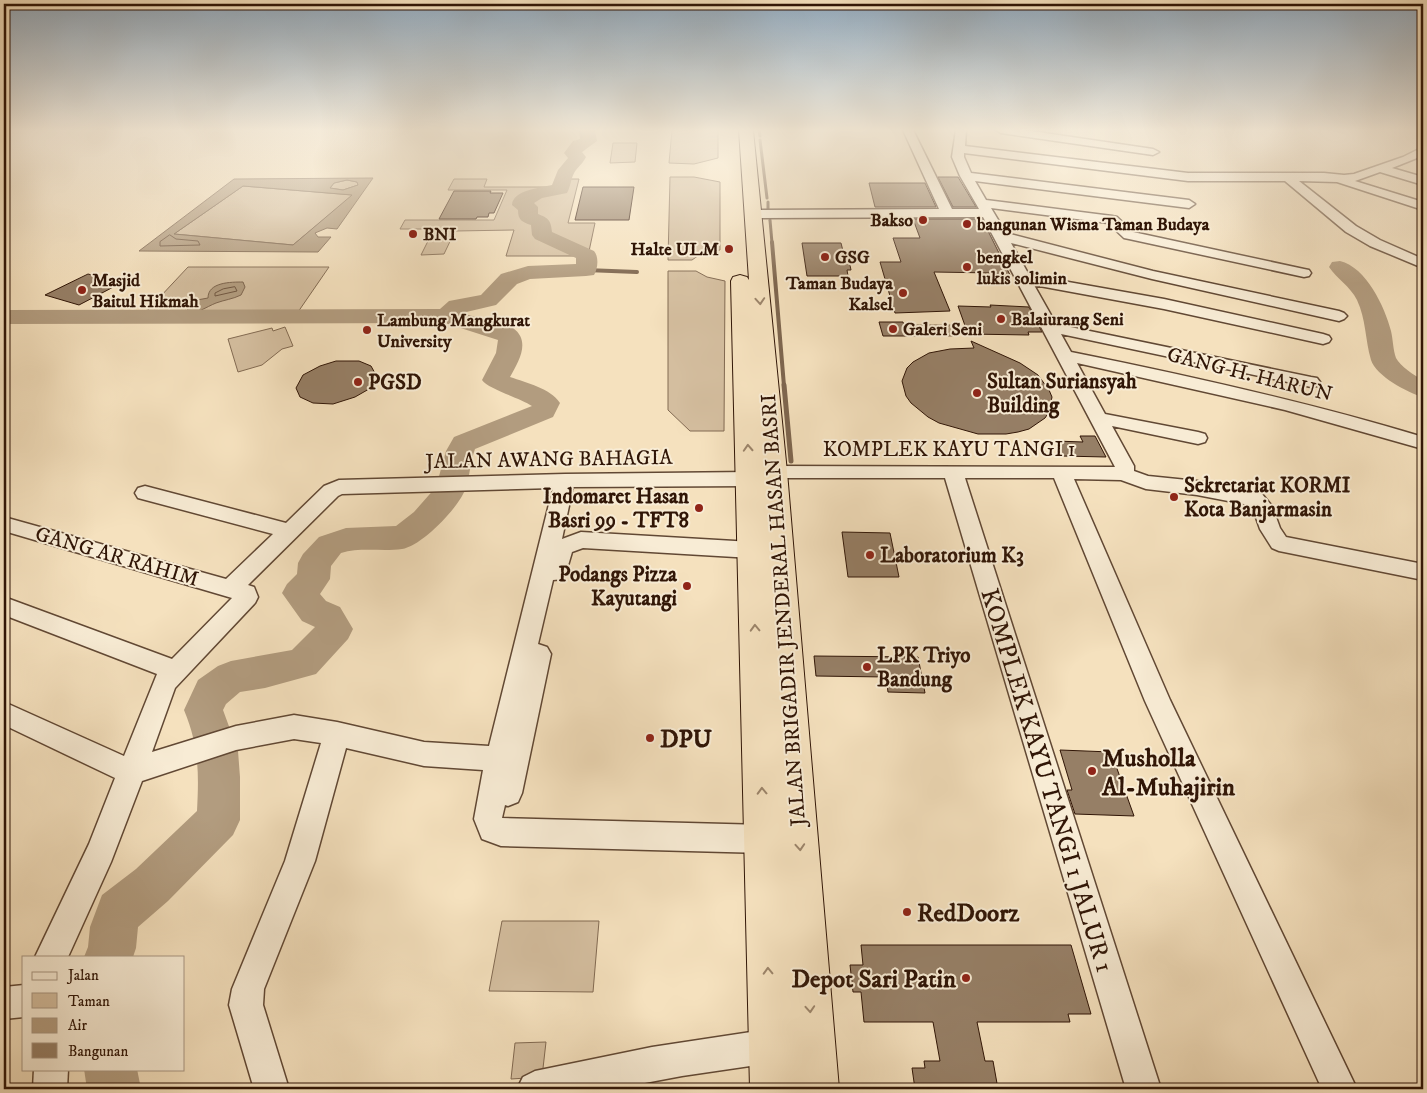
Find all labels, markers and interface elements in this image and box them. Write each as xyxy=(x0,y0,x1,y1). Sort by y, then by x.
place label: Bakso xyxy=(870,210,913,232)
marker: Bakso xyxy=(917,214,929,226)
place label: bangunan Wisma Taman Budaya xyxy=(976,214,1210,236)
marker: bangunan Wisma Taman Budaya xyxy=(961,218,973,230)
place label: BNI xyxy=(423,224,457,246)
marker: BNI xyxy=(407,228,419,240)
place label: Halte ULM xyxy=(630,239,720,261)
marker: Halte ULM xyxy=(723,243,735,255)
place label: GSG xyxy=(835,247,870,269)
place label: bengkel lukis solimin xyxy=(976,247,1067,290)
marker: GSG xyxy=(819,251,831,263)
marker: bengkel lukis solimin xyxy=(961,261,973,273)
place label: Masjid Baitul Hikmah xyxy=(92,270,199,313)
place label: Taman Budaya Kalsel xyxy=(785,273,894,316)
marker: Masjid Baitul Hikmah xyxy=(76,284,88,296)
marker: Taman Budaya Kalsel xyxy=(897,287,909,299)
one-way arrow xyxy=(755,297,766,305)
place label: Balaiurang Seni xyxy=(1011,309,1124,331)
place label: Lambung Mangkurat University xyxy=(377,310,530,353)
marker: Balaiurang Seni xyxy=(995,313,1007,325)
place label: Galeri Seni xyxy=(903,319,983,341)
marker: Galeri Seni xyxy=(887,323,899,335)
marker: Lambung Mangkurat University xyxy=(361,324,373,336)
street label: GANG H. HARUN xyxy=(1164,342,1335,408)
place label: Sultan Suriansyah Building xyxy=(987,369,1138,419)
place label: PGSD xyxy=(368,370,422,396)
marker: PGSD xyxy=(352,376,364,388)
marker: Sultan Suriansyah Building xyxy=(971,387,983,399)
street label: JALAN BRIGADIR JENDERAL HASAN BASRI xyxy=(756,393,812,829)
street label: KOMPLEK KAYU TANGI 1 xyxy=(823,437,1075,463)
one-way arrow xyxy=(743,444,754,452)
street label: JALAN AWANG BAHAGIA xyxy=(423,445,673,475)
place label: Sekretariat KORMI Kota Banjarmasin xyxy=(1184,473,1351,524)
place label: Indomaret Hasan Basri 99 - TFT8 xyxy=(543,484,690,534)
marker: Sekretariat KORMI Kota Banjarmasin xyxy=(1168,491,1180,503)
marker: Indomaret Hasan Basri 99 - TFT8 xyxy=(693,502,705,514)
street label: GANG AR RAHIM xyxy=(32,521,201,593)
place label: Laboratorium K3 xyxy=(880,543,1024,569)
marker: Laboratorium K3 xyxy=(864,549,876,561)
place label: Podangs Pizza Kayutangi xyxy=(558,562,678,612)
marker: Podangs Pizza Kayutangi xyxy=(681,580,693,592)
street label: KOMPLEK KAYU TANGI 1 JALUR 1 xyxy=(973,585,1120,976)
one-way arrow xyxy=(750,624,760,632)
place label: LPK Triyo Bandung xyxy=(877,643,971,693)
marker: LPK Triyo Bandung xyxy=(861,661,873,673)
place label: DPU xyxy=(660,724,713,755)
marker: DPU xyxy=(644,732,656,744)
place label: Musholla Al-Muhajirin xyxy=(1101,743,1236,803)
marker: Musholla Al-Muhajirin xyxy=(1086,765,1098,777)
one-way arrow xyxy=(756,786,767,794)
one-way arrow xyxy=(794,843,805,851)
place label: RedDoorz xyxy=(917,898,1019,929)
marker: RedDoorz xyxy=(901,906,913,918)
legend xyxy=(22,956,185,1070)
place label: Depot Sari Patin xyxy=(791,964,957,995)
text: Jalan xyxy=(66,966,99,985)
one-way arrow xyxy=(763,966,774,974)
marker: Depot Sari Patin xyxy=(960,972,972,984)
text: Taman xyxy=(68,992,110,1011)
one-way arrow xyxy=(805,1005,816,1013)
text: Air xyxy=(68,1016,87,1035)
text: Bangunan xyxy=(68,1042,128,1061)

